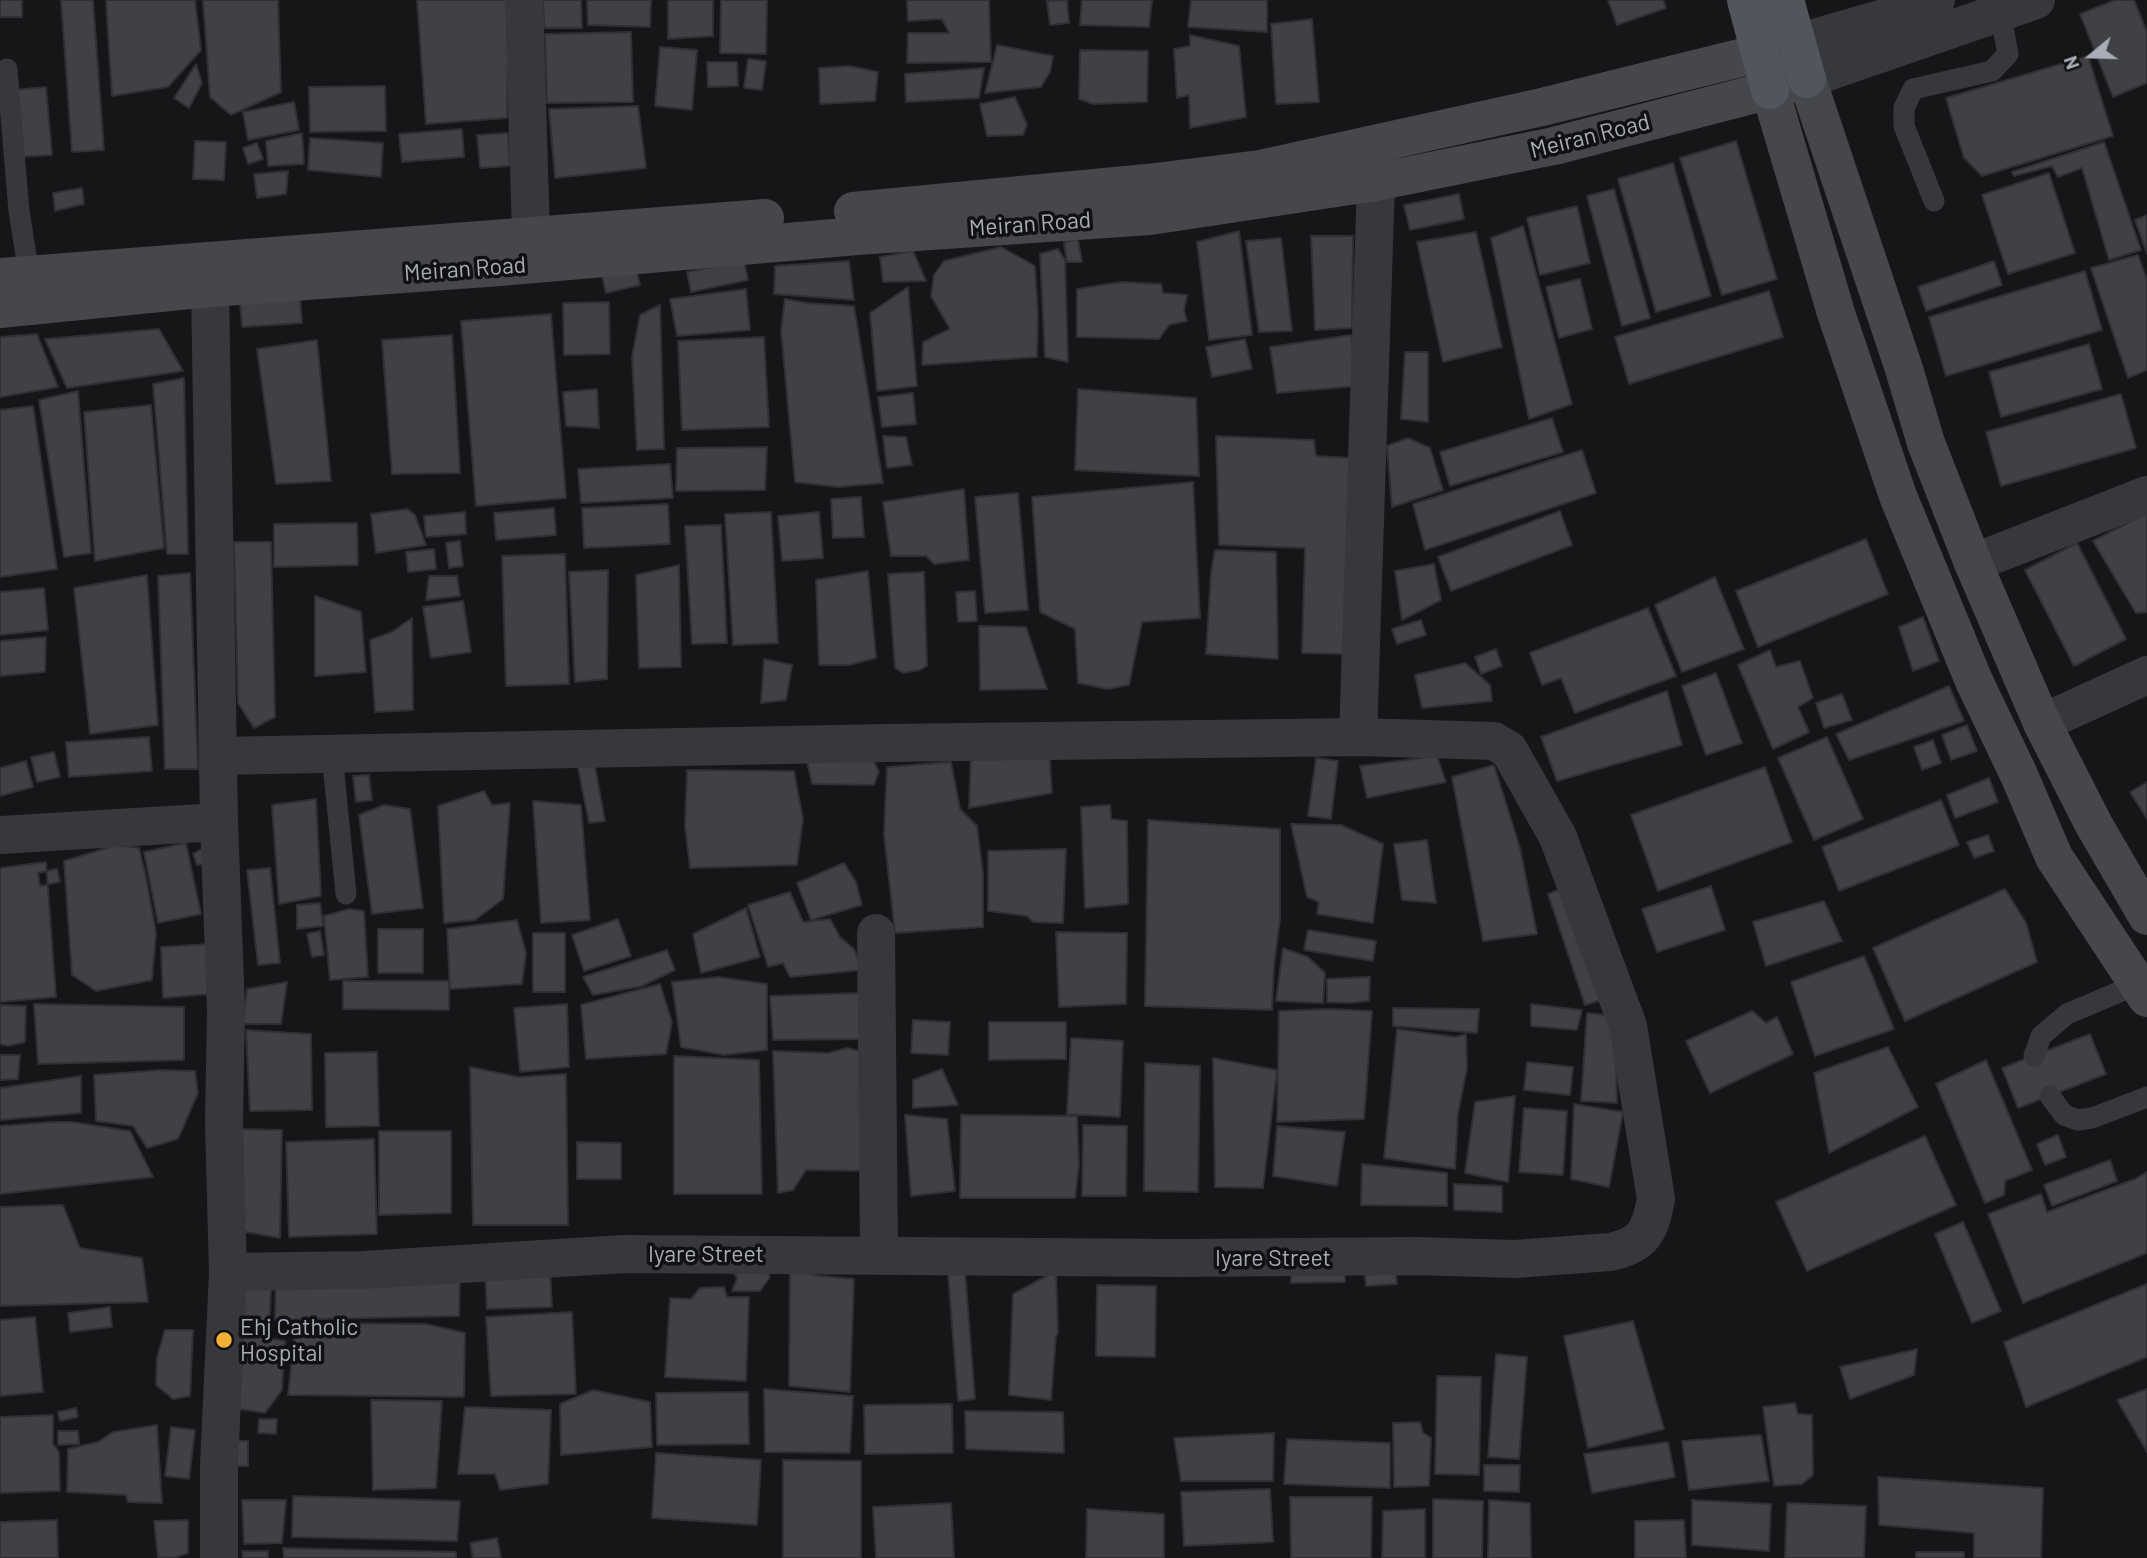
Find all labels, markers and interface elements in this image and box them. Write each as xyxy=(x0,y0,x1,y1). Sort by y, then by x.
north arrow xyxy=(2056,21,2126,91)
text: N xyxy=(2058,53,2084,73)
street label: Meiran Road xyxy=(1527,108,1653,164)
street label: Meiran Road xyxy=(968,206,1092,242)
street label: Meiran Road xyxy=(403,251,527,287)
street label: Iyare Street xyxy=(648,1240,764,1268)
street label: Iyare Street xyxy=(1215,1244,1331,1272)
place label: Ehj Catholic Hospital xyxy=(240,1313,358,1367)
marker: Ehj Catholic Hospital xyxy=(214,1330,234,1350)

